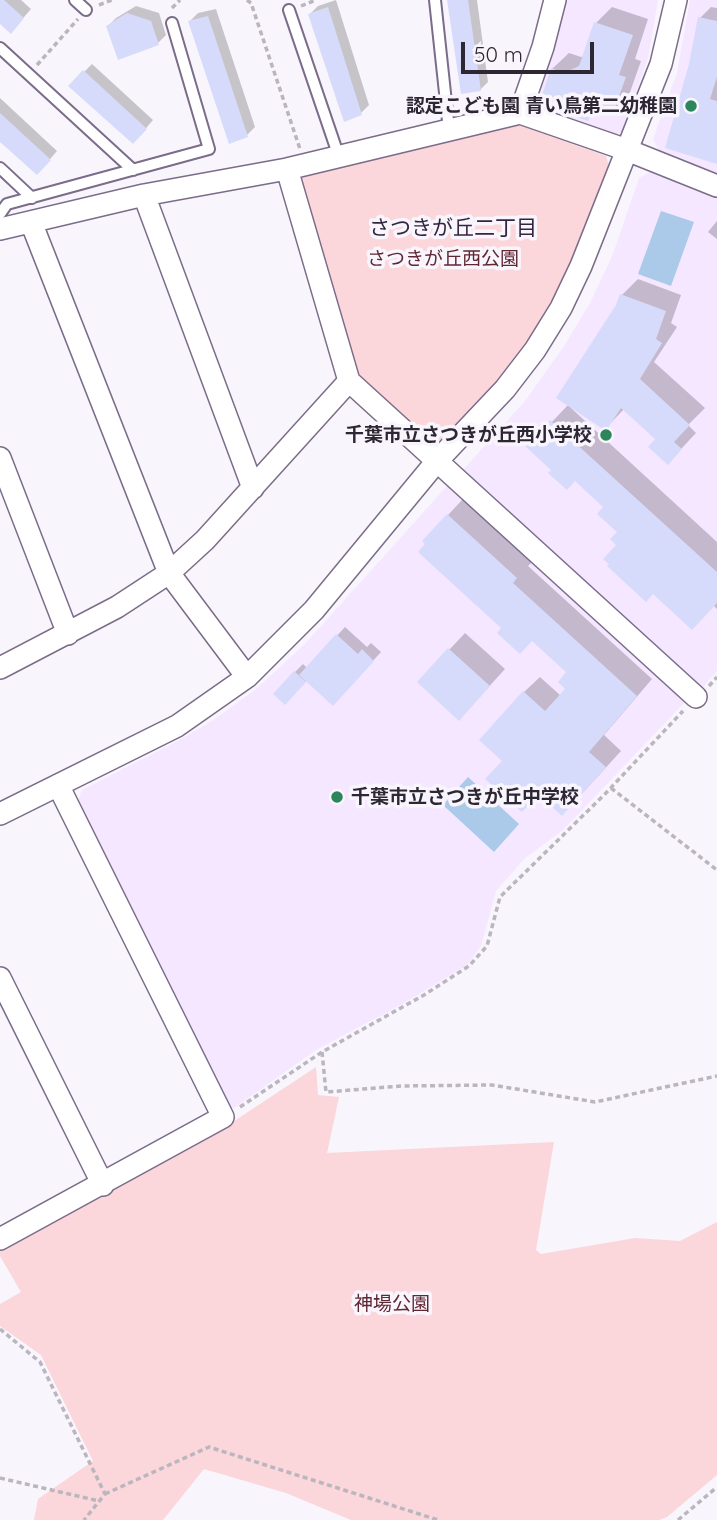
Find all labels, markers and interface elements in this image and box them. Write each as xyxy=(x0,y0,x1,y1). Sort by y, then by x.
scale bar xyxy=(465,28,598,72)
text: 50 m xyxy=(474,41,523,67)
place label: 認定こども園 青い鳥第二幼稚園 xyxy=(406,95,677,117)
marker: 認定こども園 青い鳥第二幼稚園 xyxy=(683,98,699,114)
district label: さつきが丘二丁目 xyxy=(369,216,537,242)
park label: さつきが丘西公園 xyxy=(367,248,519,270)
place label: 千葉市立さつきが丘西小学校 xyxy=(345,424,592,446)
marker: 千葉市立さつきが丘西小学校 xyxy=(598,427,614,443)
place label: 千葉市立さつきが丘中学校 xyxy=(351,786,579,808)
marker: 千葉市立さつきが丘中学校 xyxy=(329,789,345,805)
park label: 神場公園 xyxy=(354,1293,430,1315)

